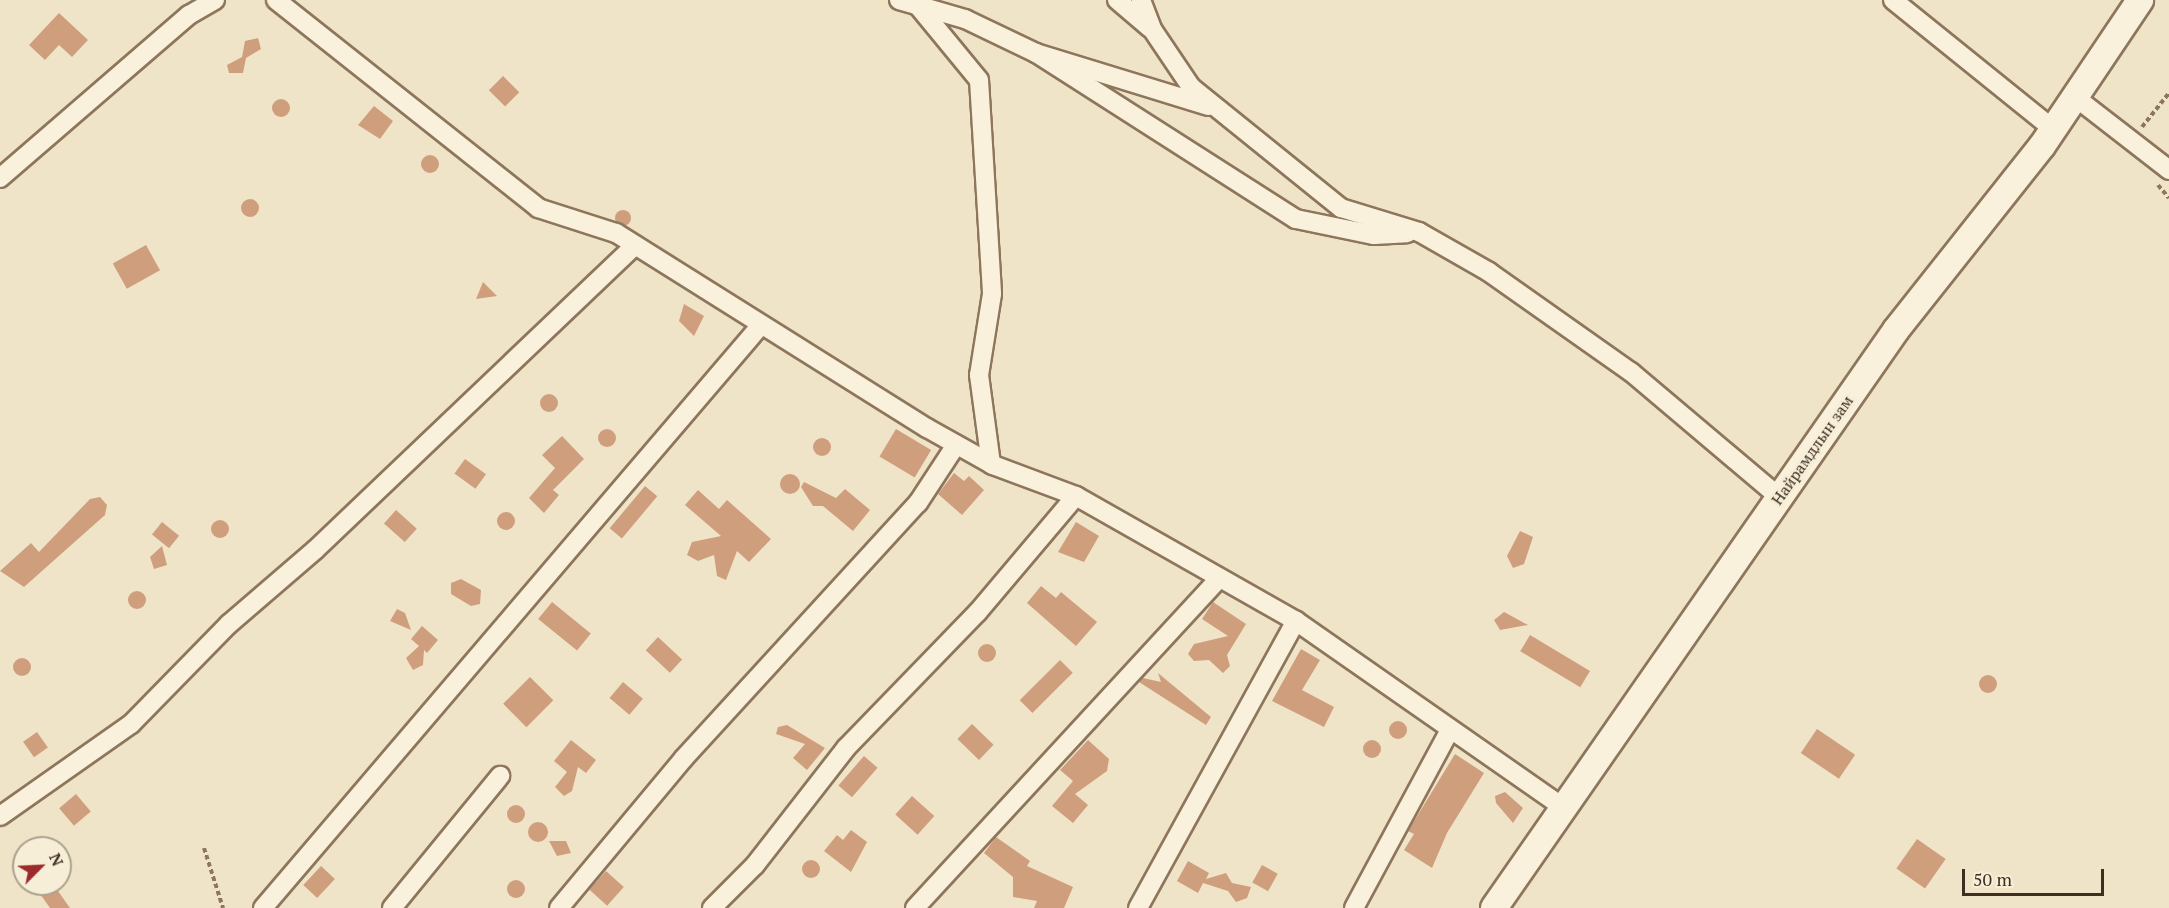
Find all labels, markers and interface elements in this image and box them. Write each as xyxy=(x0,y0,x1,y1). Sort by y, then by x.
street label: Найрамдлын зам xyxy=(1767,392,1857,508)
north arrow xyxy=(12,836,72,896)
text: N xyxy=(44,849,69,870)
scale bar xyxy=(1965,857,2108,895)
text: 50 m xyxy=(1973,867,2012,891)

